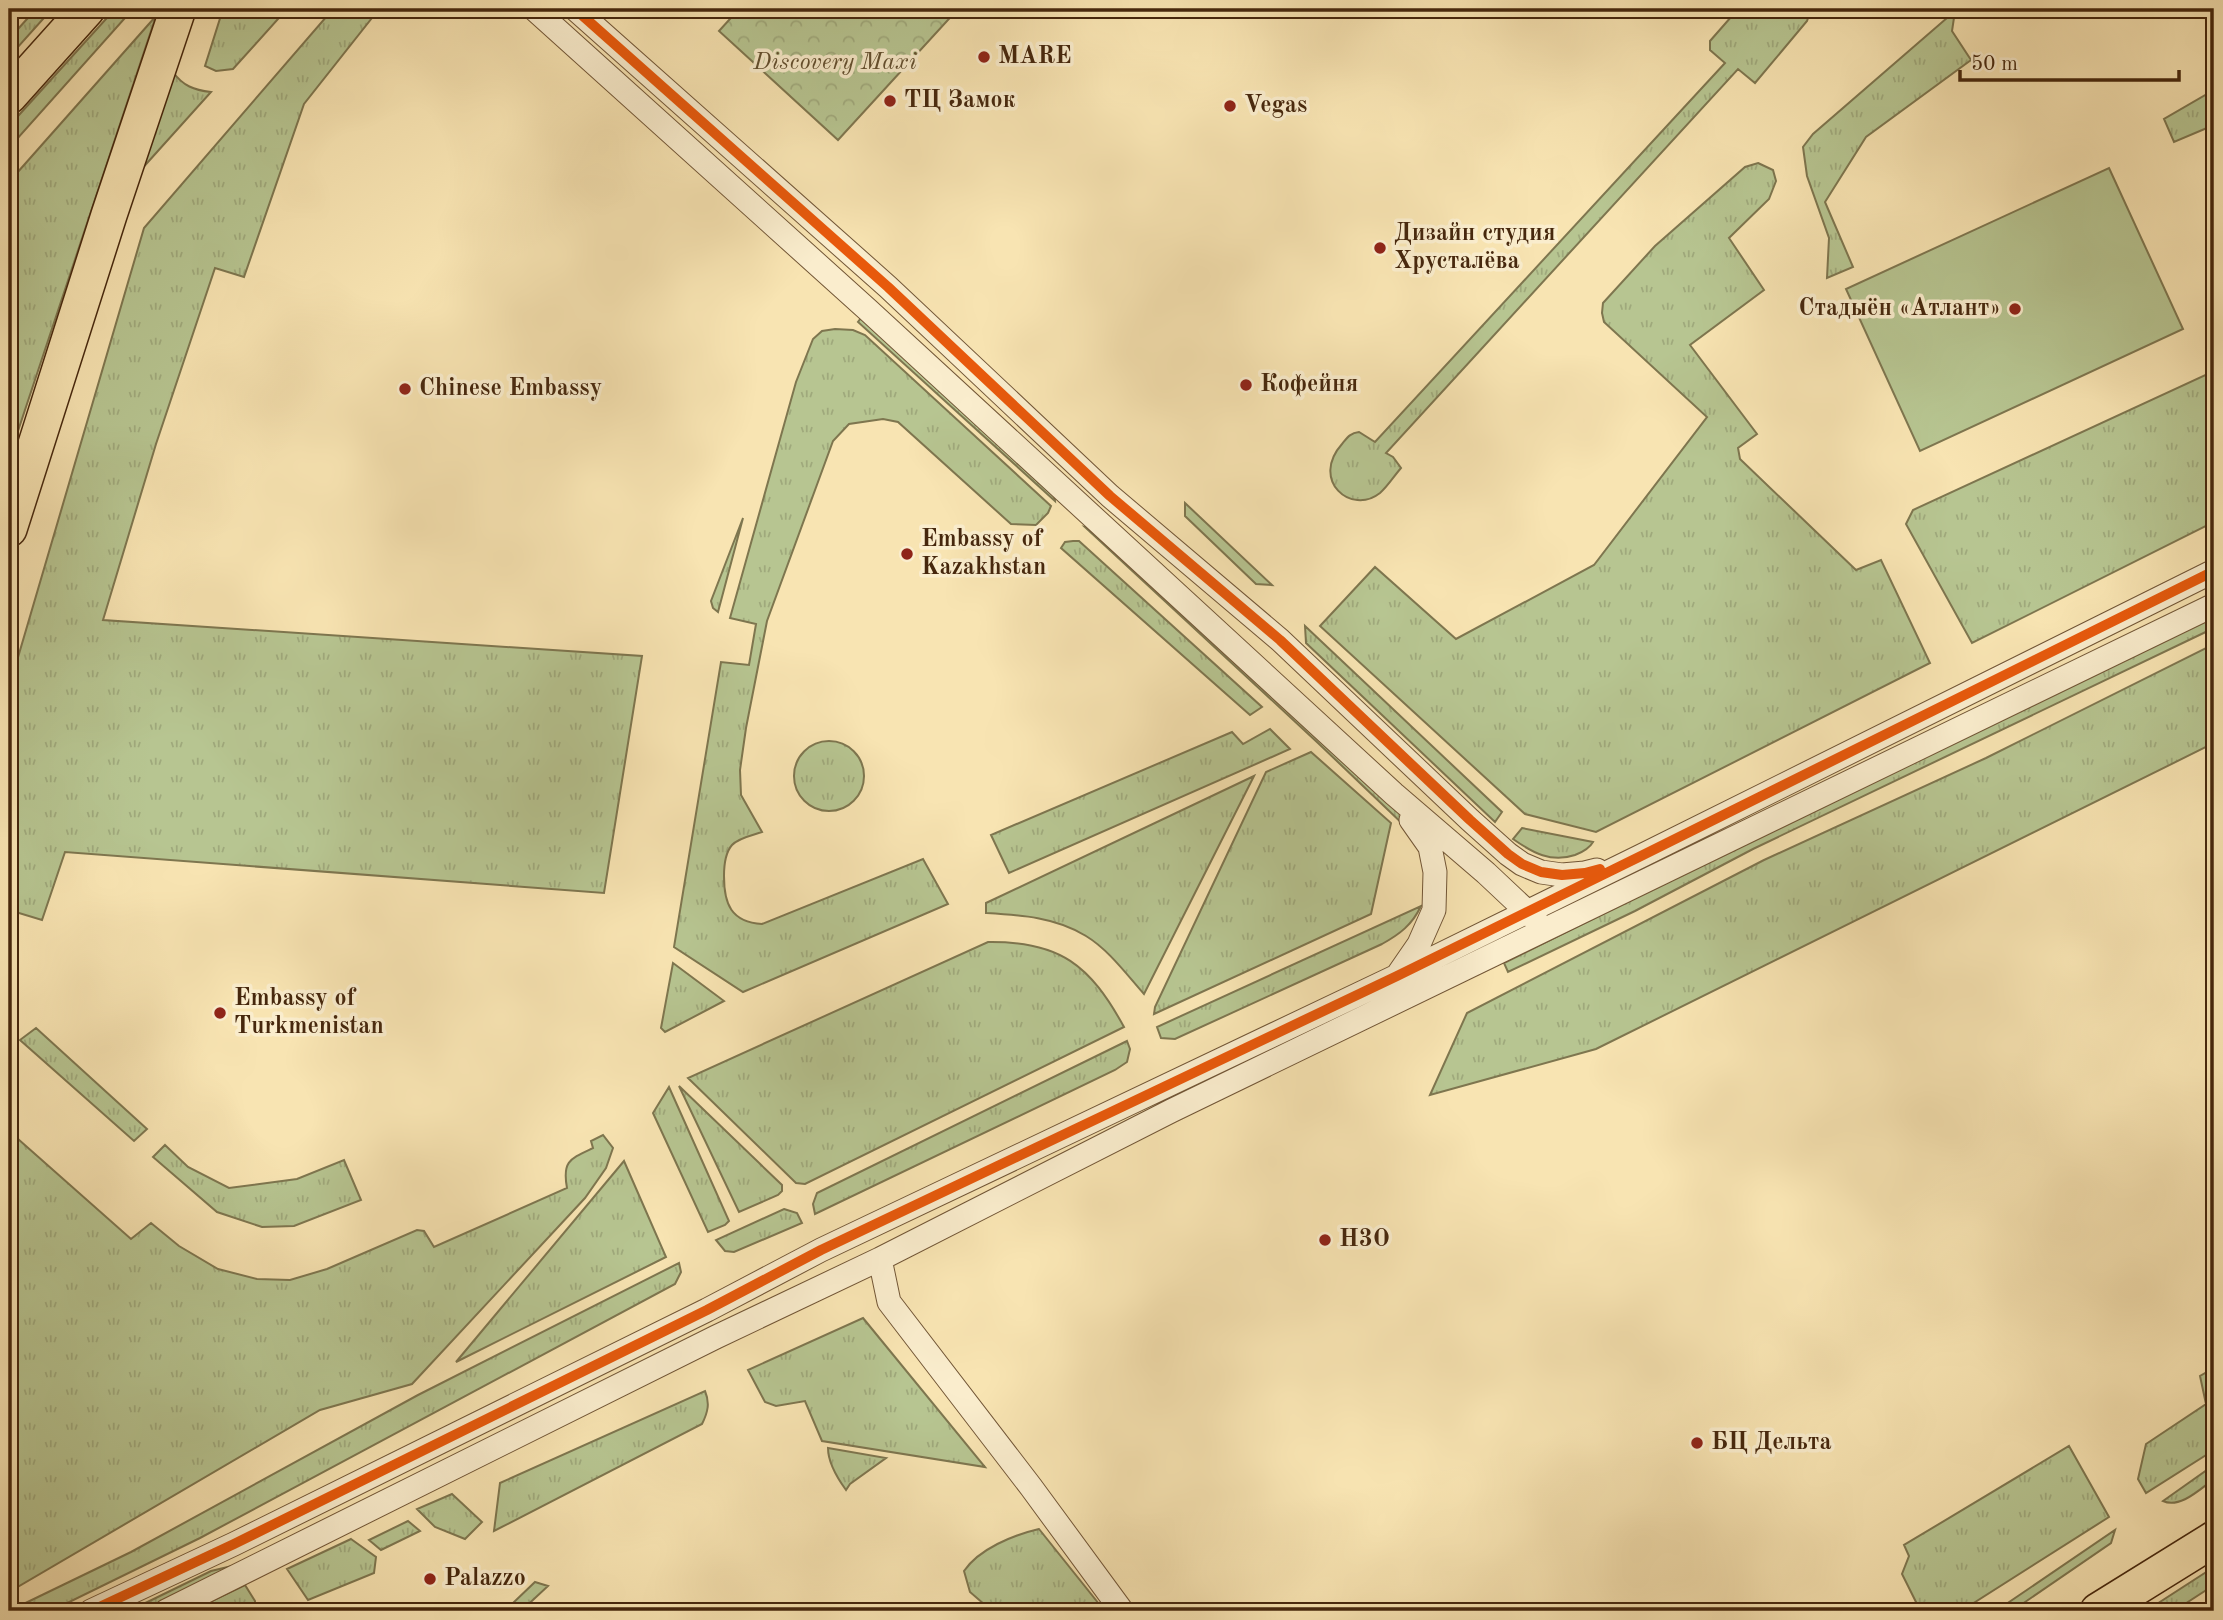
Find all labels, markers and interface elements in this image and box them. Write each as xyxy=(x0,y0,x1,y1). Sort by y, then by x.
scale bar xyxy=(1960,38,2179,82)
place label: MARE xyxy=(998,45,1072,69)
marker: MARE xyxy=(976,49,992,65)
park label: Discovery Maxi xyxy=(752,51,917,75)
text: 50 m xyxy=(1971,54,2018,75)
place label: ТЦ Замок xyxy=(904,89,1016,113)
marker: ТЦ Замок xyxy=(882,93,898,109)
place label: Vegas xyxy=(1244,94,1307,118)
marker: Vegas xyxy=(1222,98,1238,114)
place label: Дизайн студия Хрусталёва xyxy=(1394,222,1555,274)
marker: Дизайн студия Хрусталёва xyxy=(1372,240,1388,256)
place label: Стадыён «Атлант» xyxy=(1799,297,2001,321)
marker: Стадыён «Атлант» xyxy=(2007,301,2023,317)
place label: Кофейня xyxy=(1260,373,1358,397)
place label: Chinese Embassy xyxy=(419,377,602,401)
marker: Кофейня xyxy=(1238,377,1254,393)
marker: Chinese Embassy xyxy=(397,381,413,397)
place label: Embassy of Kazakhstan xyxy=(921,528,1046,580)
marker: Embassy of Kazakhstan xyxy=(899,546,915,562)
place label: Embassy of Turkmenistan xyxy=(234,987,384,1039)
marker: Embassy of Turkmenistan xyxy=(212,1005,228,1021)
place label: H3O xyxy=(1339,1228,1390,1252)
marker: H3O xyxy=(1317,1232,1333,1248)
place label: БЦ Дельта xyxy=(1711,1431,1832,1455)
marker: БЦ Дельта xyxy=(1689,1435,1705,1451)
place label: Palazzo xyxy=(444,1567,526,1591)
marker: Palazzo xyxy=(422,1571,438,1587)

